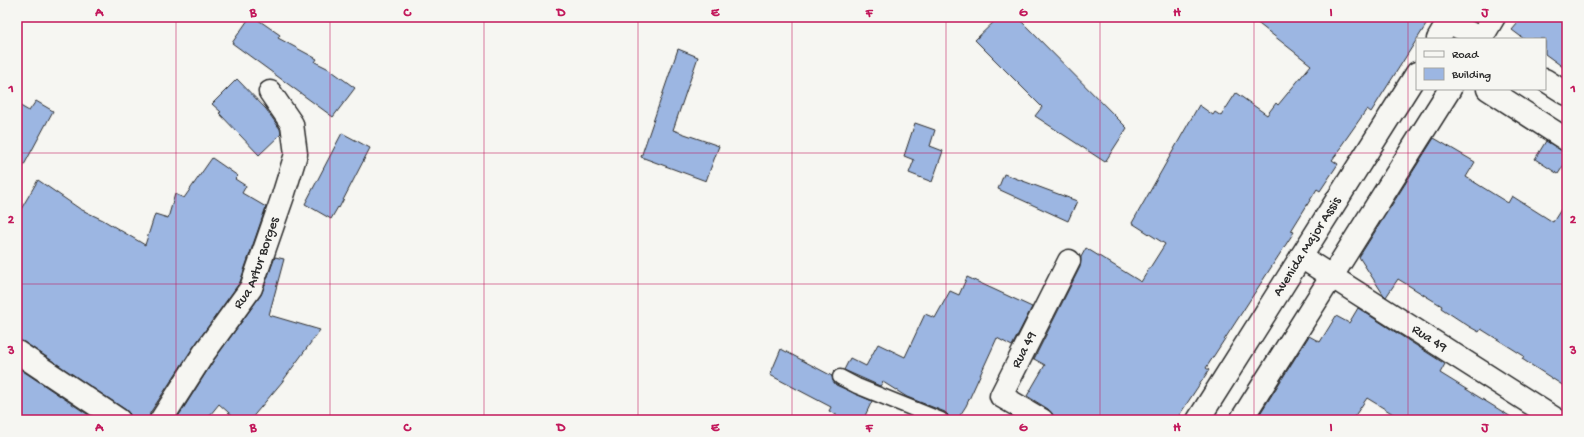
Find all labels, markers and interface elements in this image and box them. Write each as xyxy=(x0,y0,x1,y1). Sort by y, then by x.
text: A xyxy=(94,6,104,21)
text: B xyxy=(249,6,258,21)
text: C xyxy=(402,6,412,21)
text: D xyxy=(556,6,566,21)
text: E xyxy=(711,6,720,21)
text: F xyxy=(865,6,874,21)
text: G xyxy=(1019,6,1028,21)
text: H xyxy=(1173,6,1181,21)
text: I xyxy=(1329,6,1333,21)
text: J xyxy=(1481,6,1490,21)
legend xyxy=(1416,38,1546,90)
text: Road xyxy=(1452,49,1479,63)
text: Building xyxy=(1451,69,1491,83)
text: 1 xyxy=(7,82,14,97)
text: 1 xyxy=(1569,82,1576,97)
street label: Avenida Major Assis xyxy=(1270,193,1346,300)
text: 2 xyxy=(8,213,15,228)
text: 2 xyxy=(1570,213,1577,228)
street label: Rua Artur Borges xyxy=(230,214,284,313)
street label: Rua 49 xyxy=(1408,321,1450,356)
street label: Rua 49 xyxy=(1008,329,1040,371)
text: 3 xyxy=(7,344,15,359)
text: 3 xyxy=(1569,344,1577,359)
text: A xyxy=(94,421,104,436)
text: B xyxy=(249,421,258,436)
text: C xyxy=(402,421,412,436)
text: D xyxy=(556,421,566,436)
text: E xyxy=(711,421,720,436)
text: F xyxy=(865,421,874,436)
text: G xyxy=(1019,421,1028,436)
text: H xyxy=(1173,421,1181,436)
text: I xyxy=(1329,421,1333,436)
text: J xyxy=(1481,421,1490,436)

